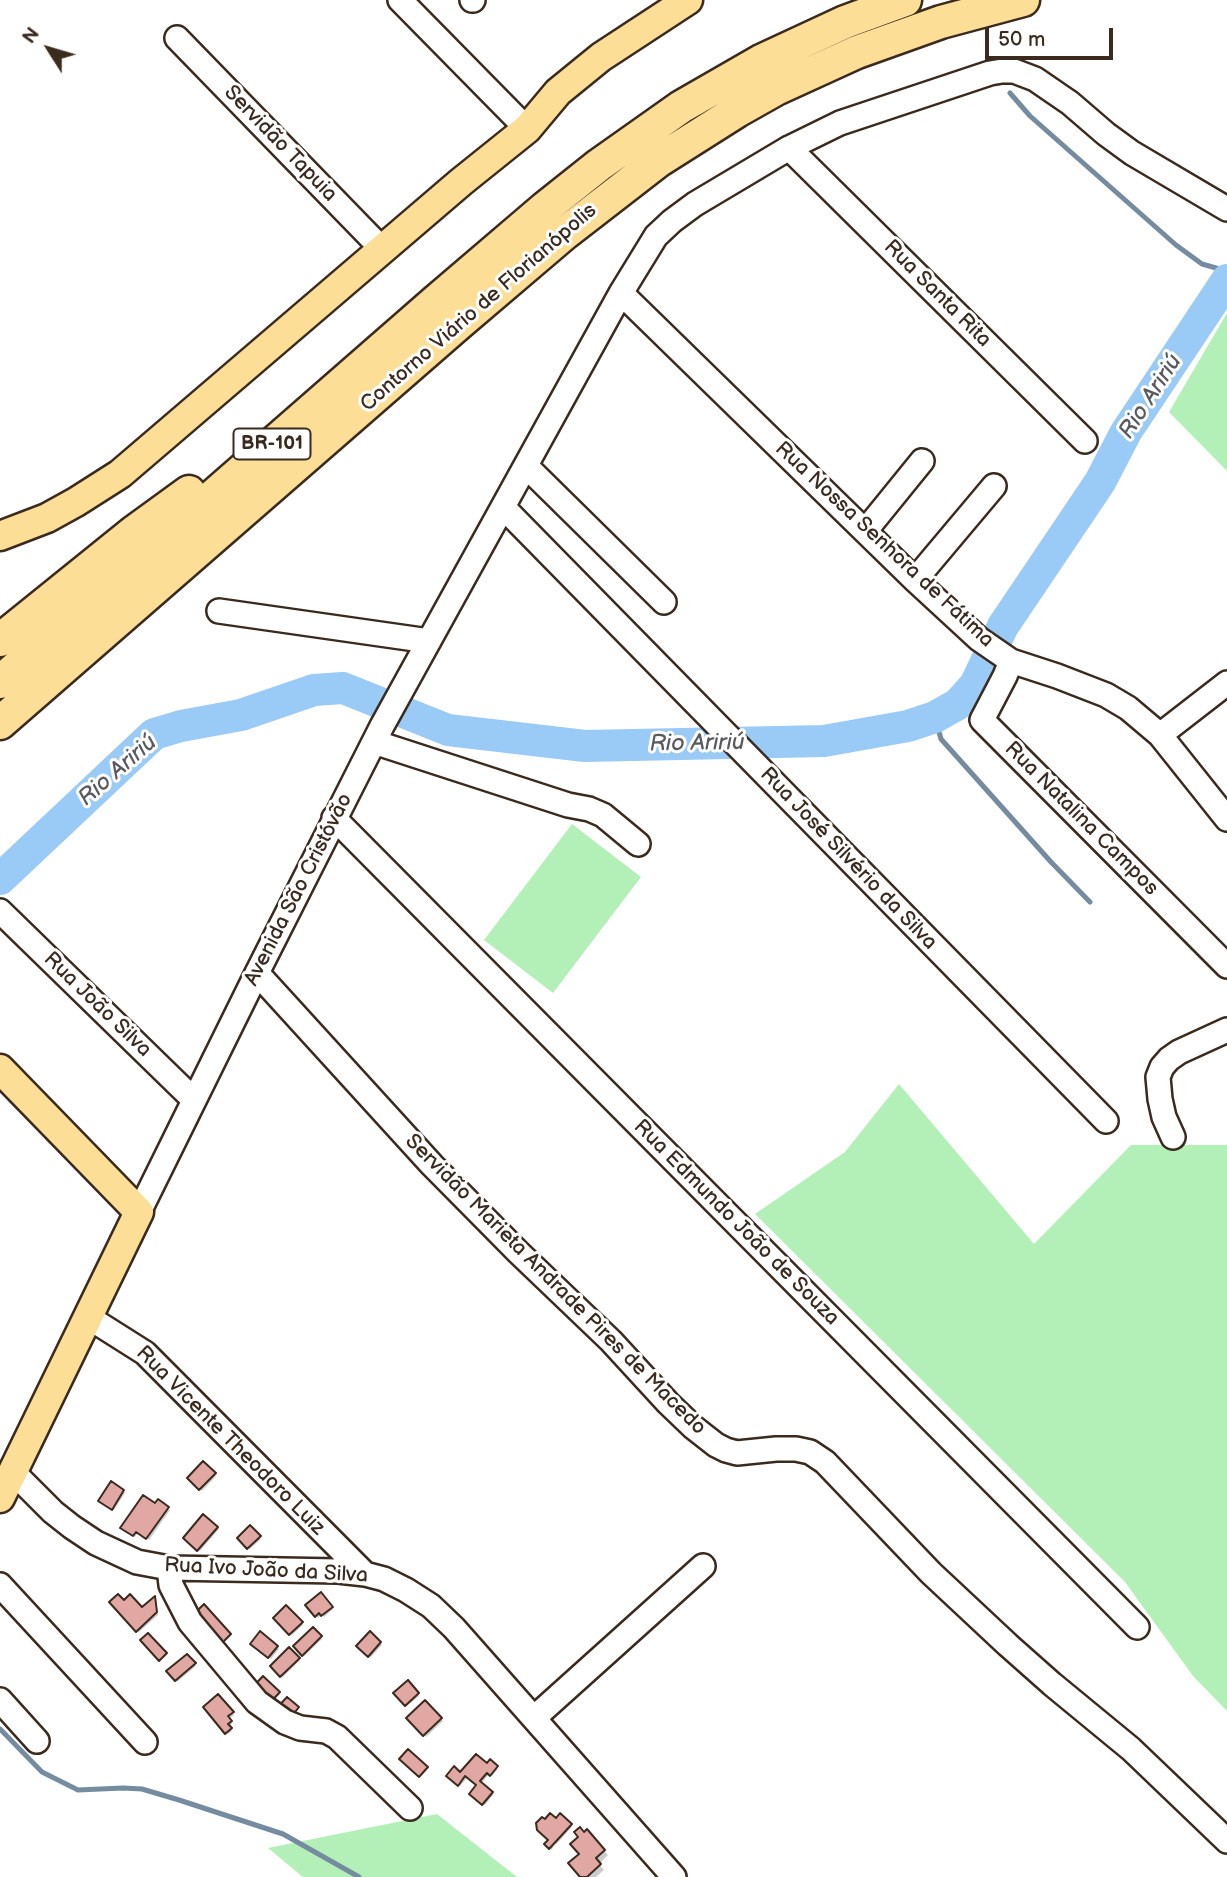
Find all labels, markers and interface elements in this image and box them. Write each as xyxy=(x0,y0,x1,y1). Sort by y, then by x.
north arrow xyxy=(14,14,84,84)
scale bar xyxy=(989,14,1117,58)
text: N xyxy=(18,23,45,49)
text: 50 m xyxy=(998,27,1045,52)
street label: Servidão Tapuia xyxy=(218,81,342,207)
street label: Contorno Viário de Florianópolis xyxy=(356,199,602,417)
street label: Rua Santa Rita xyxy=(878,235,996,353)
water label: Rio Aririú xyxy=(1114,350,1188,444)
road number: BR-101 xyxy=(233,428,310,460)
street label: Rua Nossa Senhora de Fátima xyxy=(769,437,999,653)
water label: Rio Aririú xyxy=(73,729,163,813)
water label: Rio Aririú xyxy=(649,729,745,759)
street label: Rua Natalina Campos xyxy=(999,737,1163,901)
street label: Rua José Silvério da Silva xyxy=(754,763,942,955)
street label: Avenida São Cristóvão xyxy=(240,790,358,990)
street label: Rua João Silva xyxy=(38,947,156,1063)
street label: Rua Edmundo João de Souza xyxy=(628,1115,844,1331)
street label: Servidão Marieta Andrade Pires de Macedo xyxy=(399,1129,711,1441)
street label: Rua Vicente Theodoro Luiz xyxy=(130,1341,330,1541)
street label: Rua Ivo João da Silva xyxy=(164,1553,368,1589)

